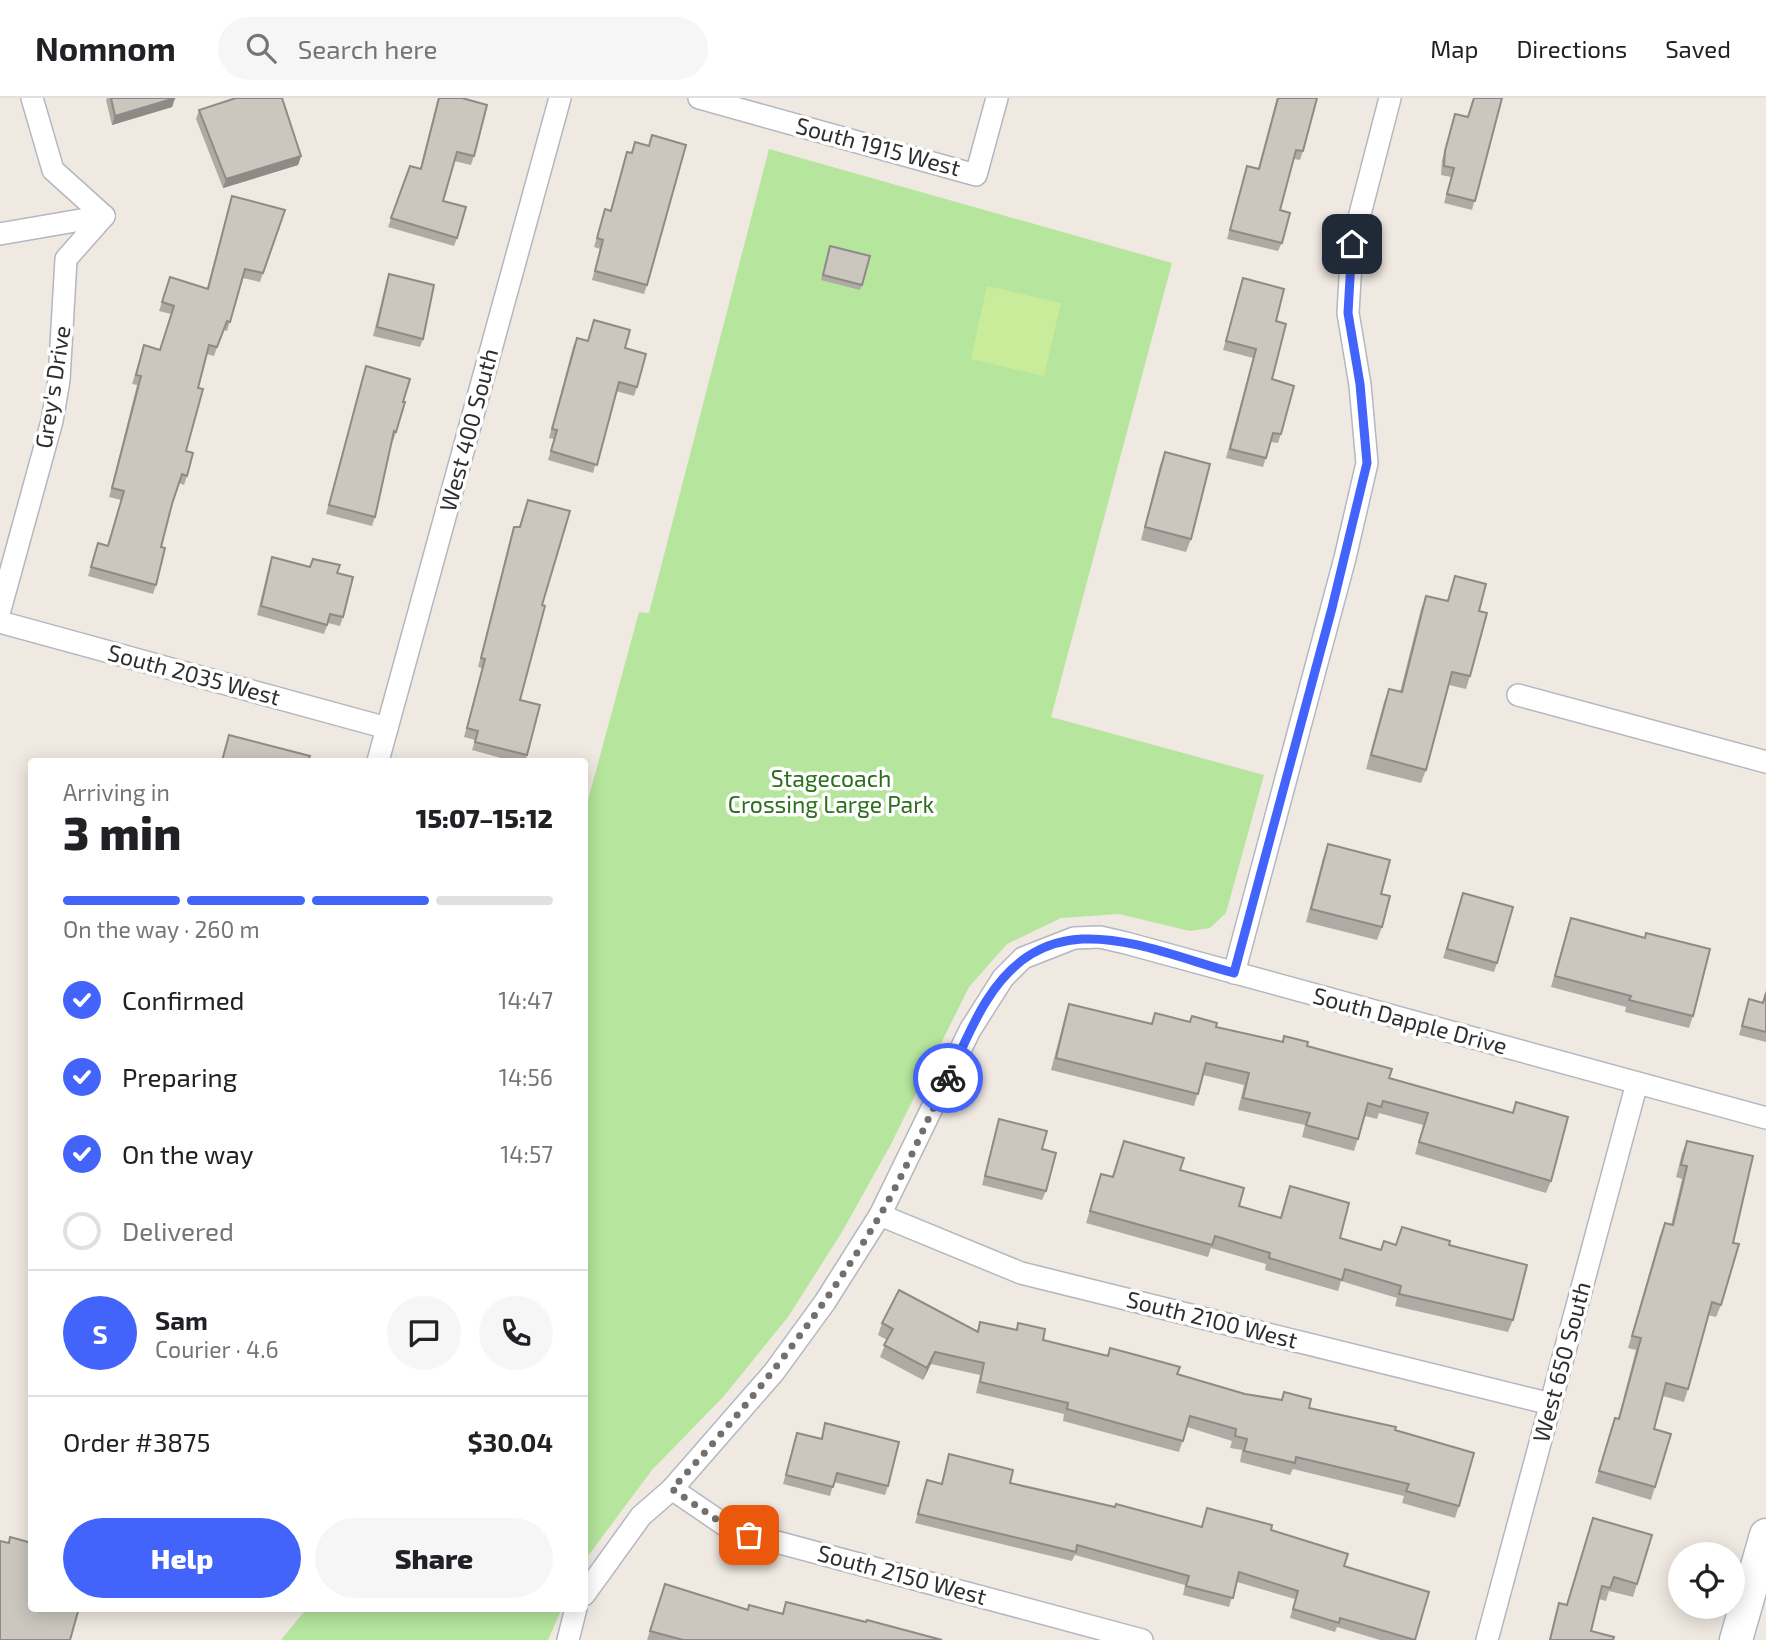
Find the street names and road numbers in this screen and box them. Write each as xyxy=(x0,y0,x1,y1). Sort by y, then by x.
street label: South 1915 West xyxy=(793,111,964,182)
street label: Grey's Drive xyxy=(28,323,76,450)
street label: West 400 South xyxy=(433,345,503,514)
street label: South 2035 West xyxy=(105,638,284,711)
street label: South Dapple Drive xyxy=(1310,981,1510,1059)
street label: West 650 South xyxy=(1526,1278,1596,1445)
street label: South 2100 West xyxy=(1124,1284,1301,1354)
street label: South 2150 West xyxy=(815,1538,990,1610)

